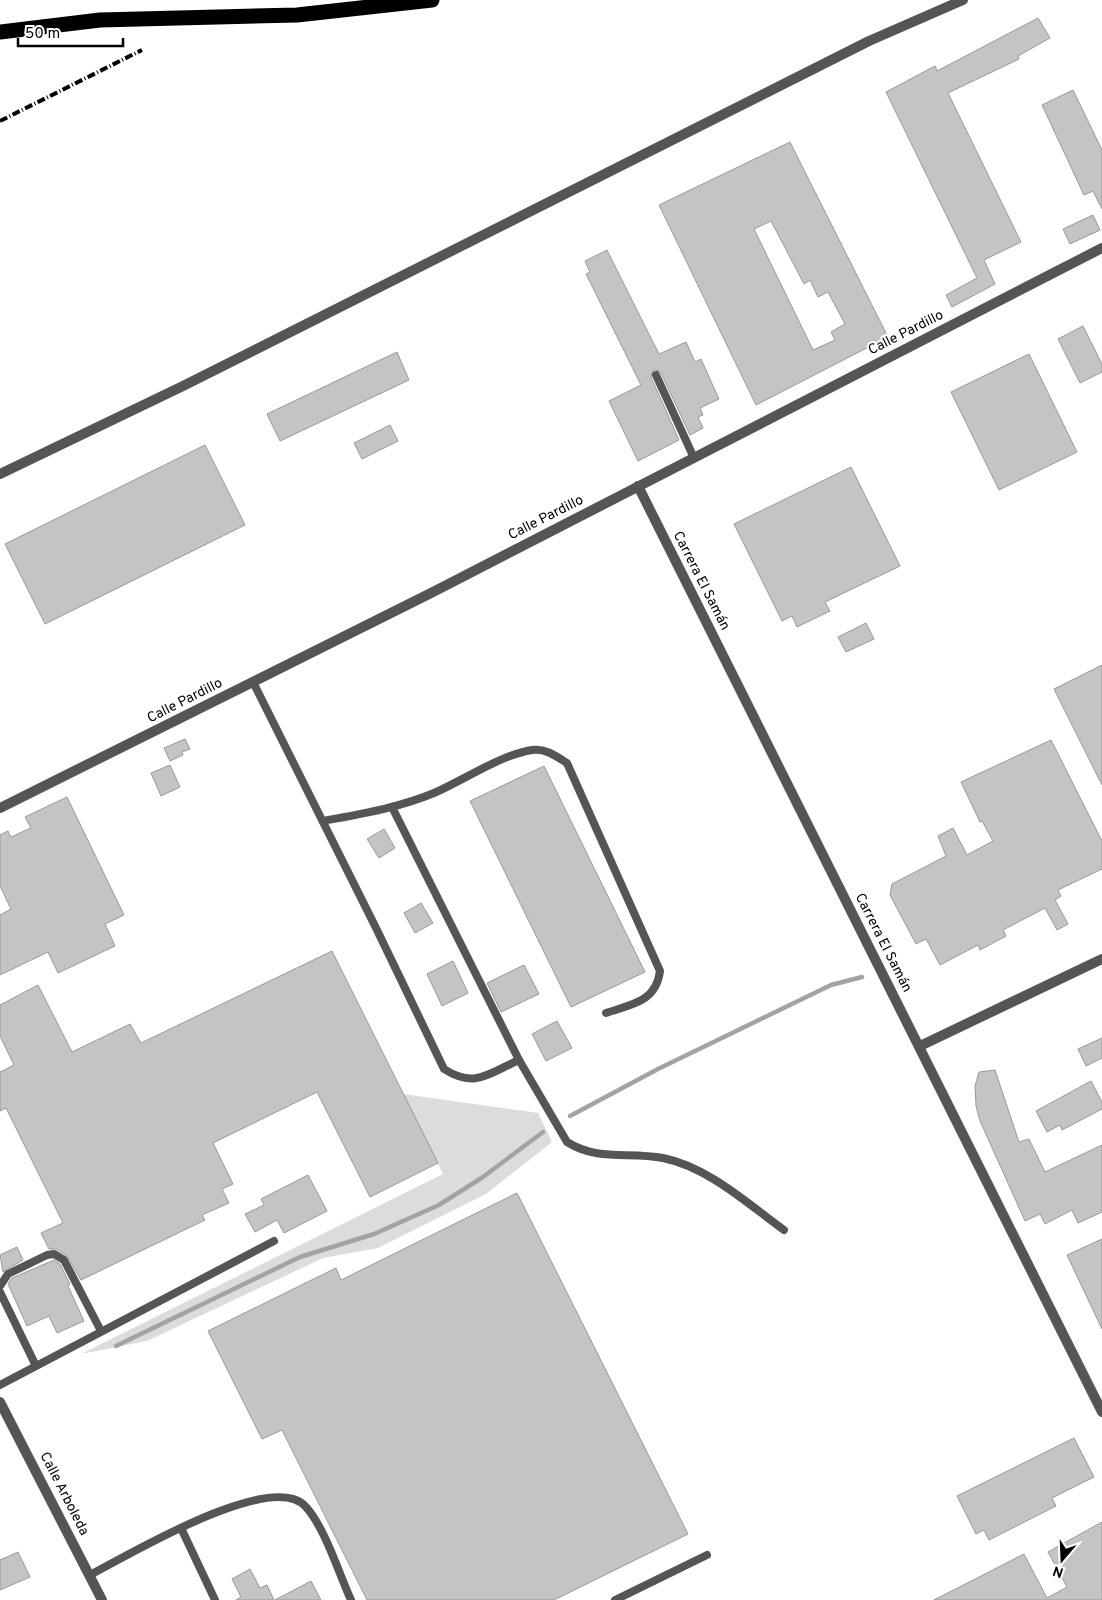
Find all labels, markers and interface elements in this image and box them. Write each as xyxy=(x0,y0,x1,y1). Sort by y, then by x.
scale bar xyxy=(18,15,122,47)
text: 50 m xyxy=(25,25,60,44)
street label: Calle Pardillo xyxy=(865,307,947,359)
street label: Calle Pardillo xyxy=(505,492,587,544)
street label: Carrera El Samán xyxy=(669,529,733,633)
street label: Calle Pardillo xyxy=(144,675,226,727)
street label: Carrera El Samán xyxy=(851,891,915,995)
street label: Calle Arboleda xyxy=(36,1449,92,1539)
north arrow xyxy=(1037,1535,1087,1585)
text: N xyxy=(1051,1561,1066,1581)

